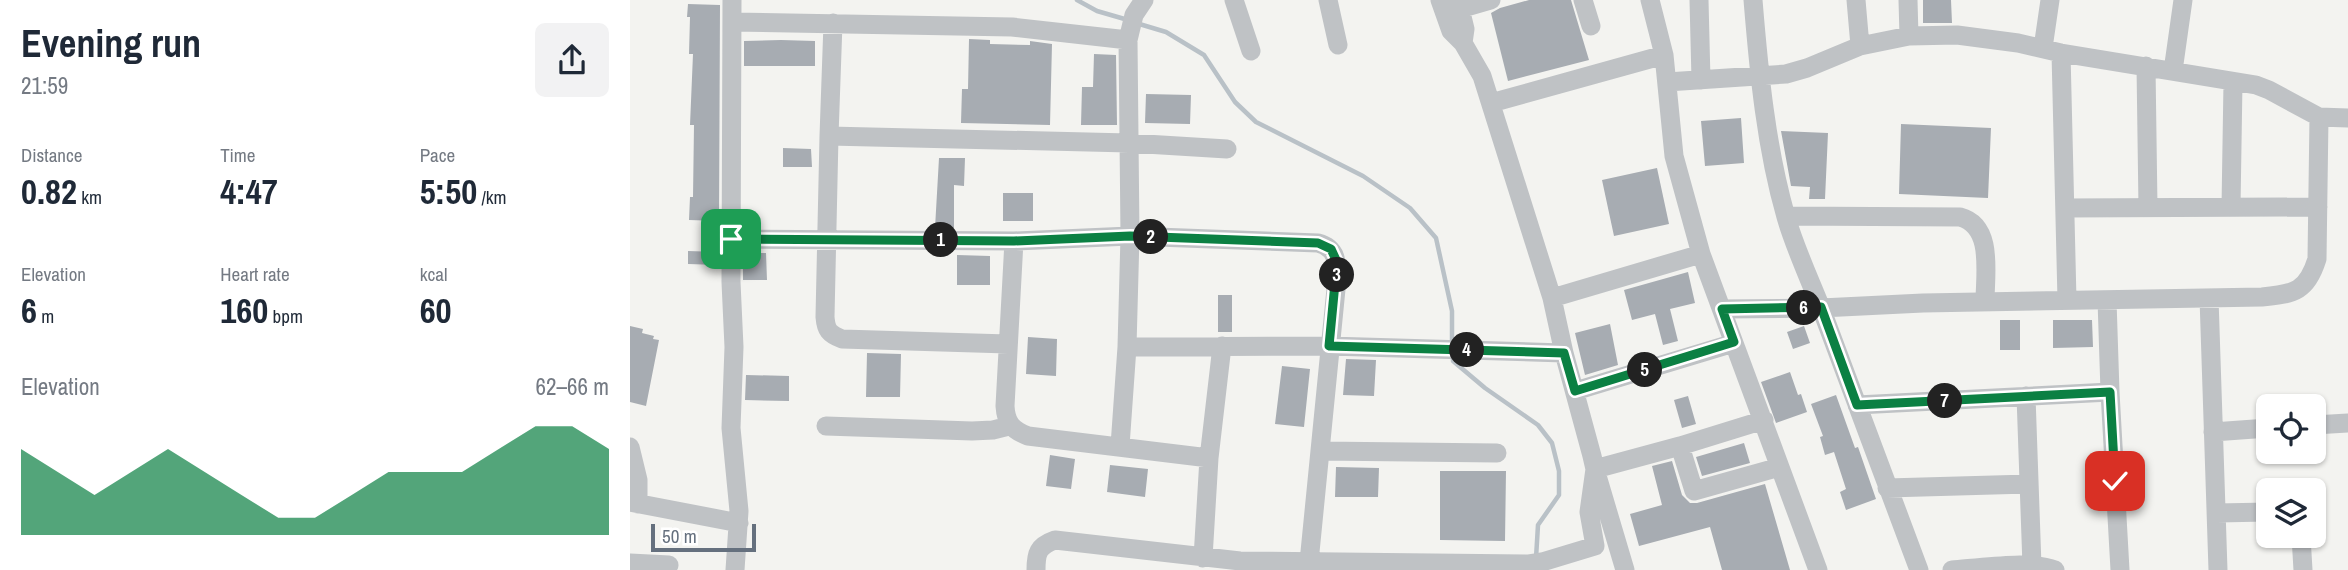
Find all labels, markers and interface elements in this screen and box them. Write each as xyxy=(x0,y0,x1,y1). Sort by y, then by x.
text: Evening run xyxy=(21,18,201,69)
button: share xyxy=(535,23,609,97)
text: 21:59 xyxy=(21,70,68,101)
text: Distance xyxy=(21,142,82,168)
text: Time xyxy=(220,142,255,168)
text: Pace xyxy=(420,142,455,168)
text: 0.82 xyxy=(21,168,77,215)
text: 4:47 xyxy=(220,168,278,215)
text: 5:50 xyxy=(420,168,477,215)
text: km xyxy=(77,184,102,210)
text: /km xyxy=(477,184,507,210)
pin xyxy=(701,209,761,269)
pin: 2 xyxy=(1134,219,1168,254)
icon: arrive xyxy=(712,220,750,258)
pin: 1 xyxy=(924,222,958,258)
text: 2 xyxy=(1146,223,1155,249)
text: 1 xyxy=(936,226,945,252)
pin: 3 xyxy=(1320,258,1354,292)
text: Elevation xyxy=(21,261,86,287)
text: Heart rate xyxy=(220,261,290,287)
text: kcal xyxy=(420,261,447,287)
text: 3 xyxy=(1332,261,1341,287)
text: 6 xyxy=(21,287,37,334)
text: 160 xyxy=(220,287,268,334)
text: 60 xyxy=(420,287,452,334)
pin: 6 xyxy=(1786,290,1822,326)
text: 6 xyxy=(1799,294,1808,320)
text: m xyxy=(37,303,54,329)
text: bpm xyxy=(268,303,303,329)
pin: 4 xyxy=(1450,332,1484,368)
text: 4 xyxy=(1462,336,1471,362)
pin: 5 xyxy=(1628,352,1662,388)
text: 5 xyxy=(1640,356,1649,382)
text: Elevation xyxy=(21,371,100,402)
text: 62–66 m xyxy=(536,371,609,402)
pin: 7 xyxy=(1928,384,1962,418)
text: 7 xyxy=(1940,387,1949,413)
map controls xyxy=(2256,394,2326,548)
button: locate xyxy=(2256,394,2326,464)
pin xyxy=(2085,451,2145,511)
icon: check xyxy=(2096,462,2134,500)
button: layers xyxy=(2256,478,2326,548)
scale bar xyxy=(651,521,756,553)
text: 50 m xyxy=(662,523,697,549)

